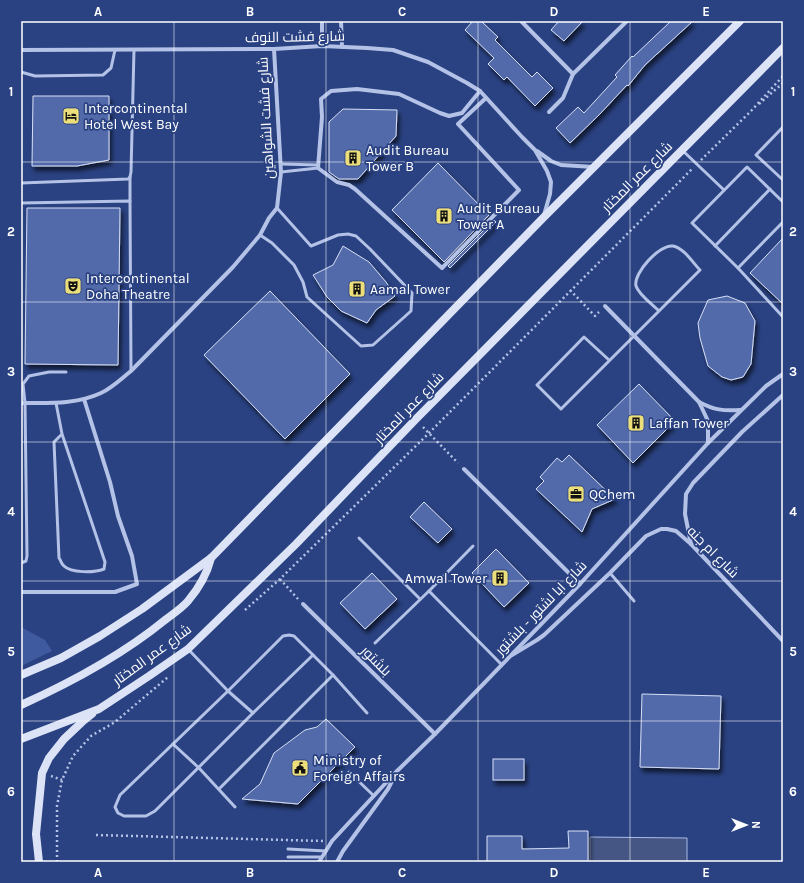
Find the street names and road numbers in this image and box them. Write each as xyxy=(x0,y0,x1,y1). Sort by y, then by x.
street label: شارع فشت النوف xyxy=(245,28,345,46)
street label: شارع فشت الشواهين xyxy=(254,56,278,180)
street label: شارع عمر المختار xyxy=(597,138,676,217)
street label: شارع عمر المختار xyxy=(370,369,447,448)
street label: شارع ام جنه xyxy=(683,523,742,582)
street label: شارع ابا لشتور - بلشتور xyxy=(491,557,590,659)
street label: شارع عمر المختار xyxy=(109,621,195,690)
street label: بلشتور xyxy=(357,642,395,680)

